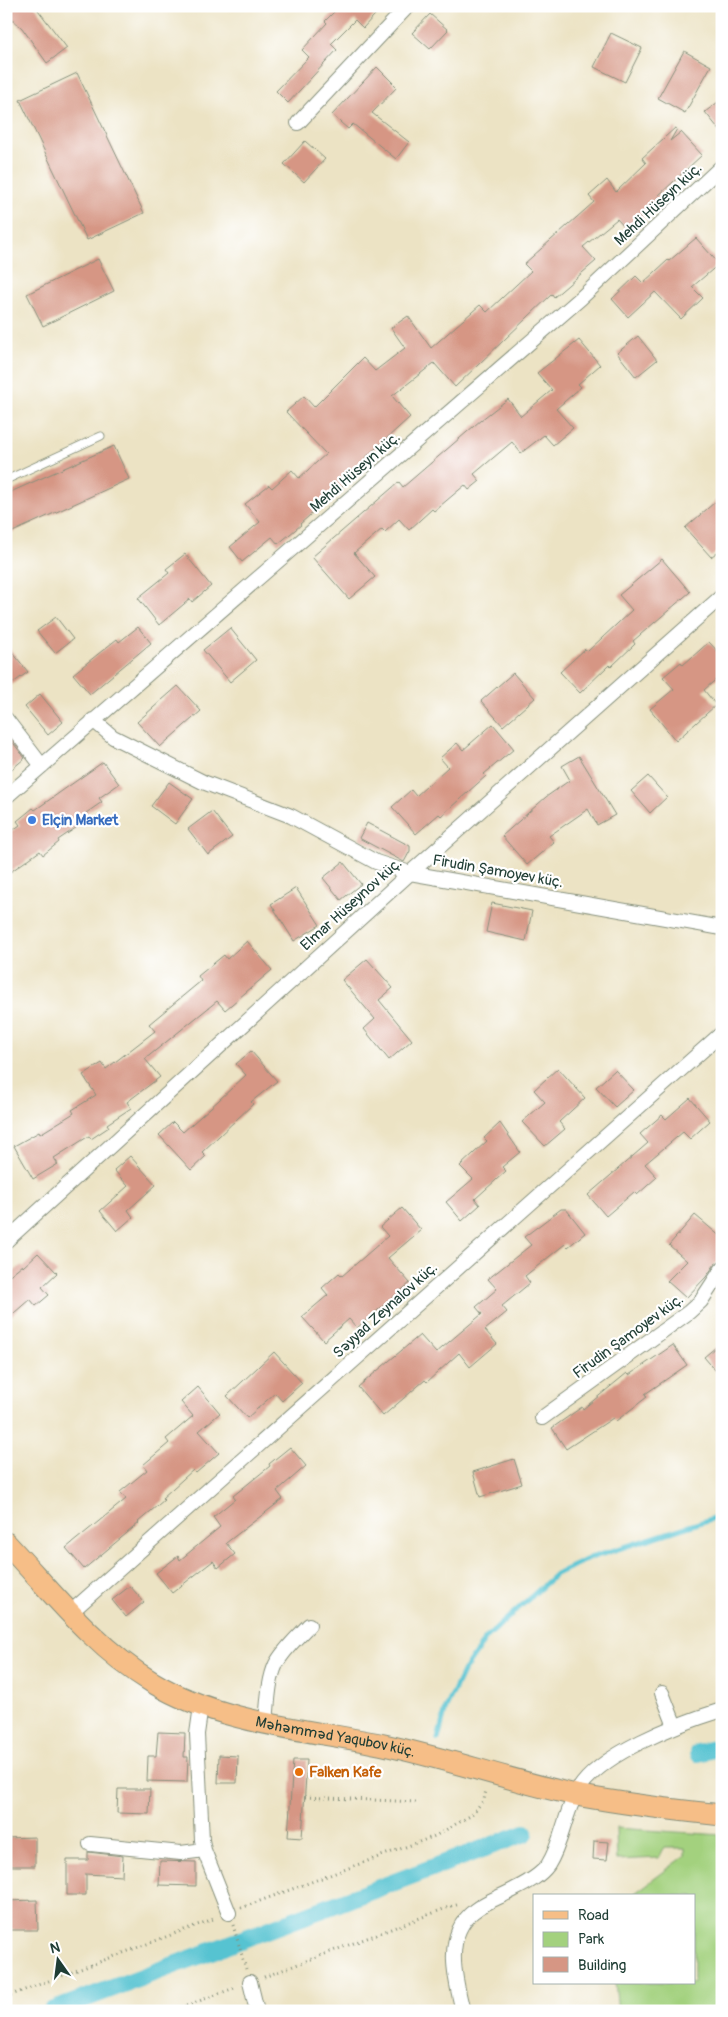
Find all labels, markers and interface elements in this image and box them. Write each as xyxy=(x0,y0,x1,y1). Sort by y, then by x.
street label: Mehdi Hüseyn küç. xyxy=(611,159,706,250)
street label: Mehdi Hüseyn küç. xyxy=(306,428,404,517)
place label: Elçin Market xyxy=(42,811,119,830)
marker: Elçin Market xyxy=(26,814,38,826)
street label: Firudin Şamoyev küç. xyxy=(431,851,565,892)
street label: Elmar Hüseynov küç. xyxy=(297,854,406,955)
street label: Səyyad Zeynalov küç. xyxy=(329,1258,442,1362)
street label: Firudin Şamoyev küç. xyxy=(569,1290,687,1383)
street label: Məhəmməd Yaqubov küç. xyxy=(254,1712,417,1762)
place label: Falken Kafe xyxy=(309,1763,382,1782)
marker: Falken Kafe xyxy=(293,1766,305,1778)
legend xyxy=(533,1894,696,1984)
text: Road xyxy=(578,1906,609,1925)
text: Park xyxy=(578,1930,605,1949)
north arrow xyxy=(32,1934,82,1984)
text: N xyxy=(48,1938,62,1957)
text: Building xyxy=(578,1956,626,1975)

